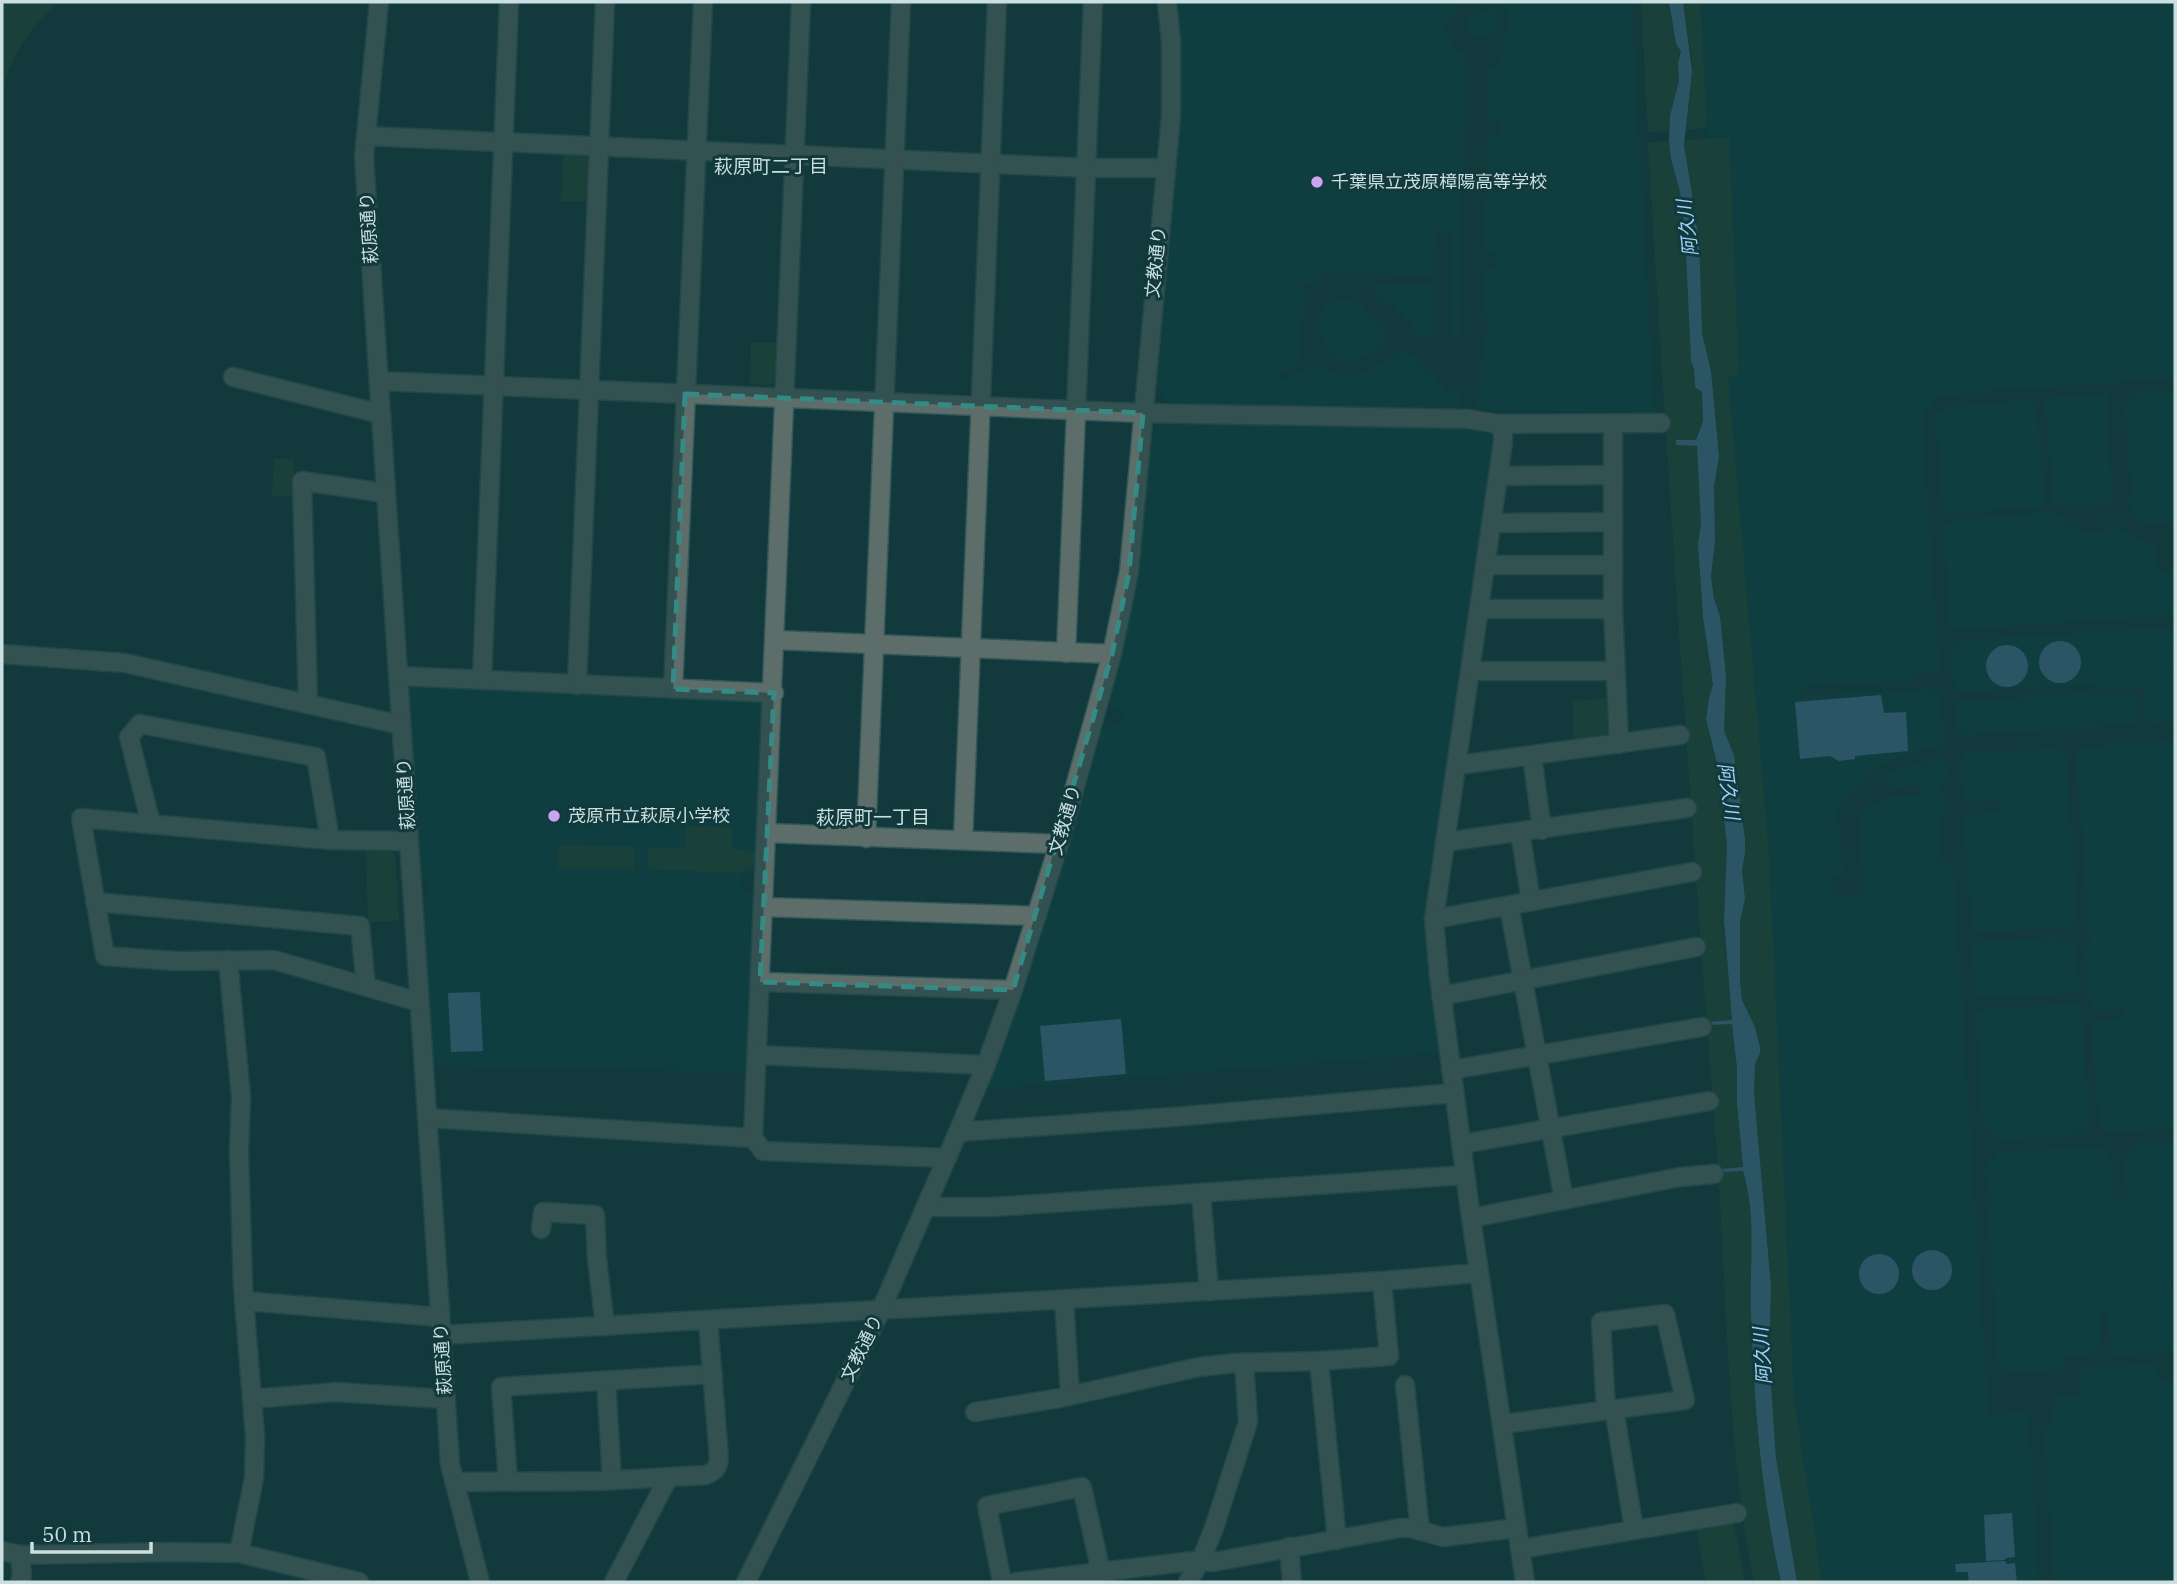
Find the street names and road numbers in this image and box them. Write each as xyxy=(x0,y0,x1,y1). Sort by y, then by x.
street label: 萩原通り xyxy=(355,191,382,265)
street label: 文教通り xyxy=(1140,225,1171,299)
street label: 萩原通り xyxy=(392,757,419,831)
street label: 文教通り xyxy=(1044,782,1085,858)
street label: 文教通り xyxy=(835,1310,888,1385)
street label: 萩原通り xyxy=(429,1322,456,1396)

